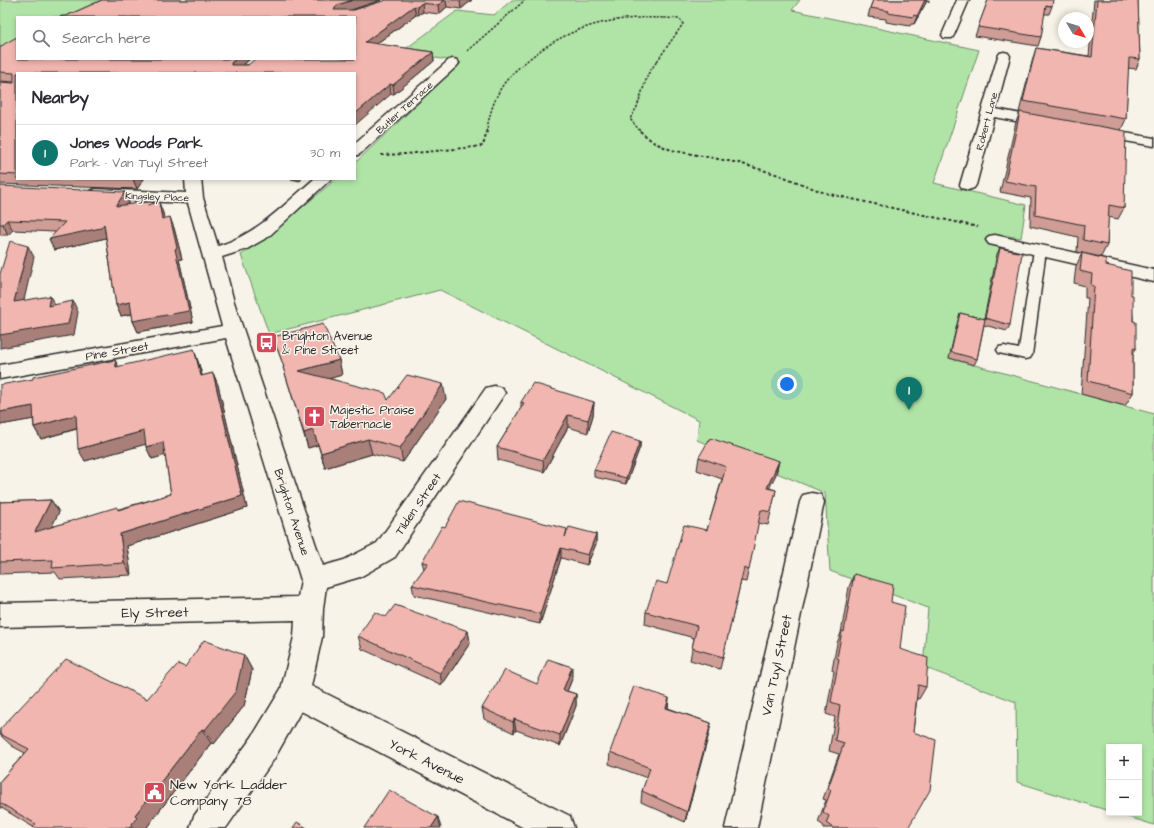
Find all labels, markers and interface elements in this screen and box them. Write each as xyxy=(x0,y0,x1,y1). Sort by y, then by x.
north arrow xyxy=(1058,12,1094,48)
search box xyxy=(16,16,356,60)
icon: search xyxy=(30,27,52,49)
text: Search here xyxy=(62,28,151,49)
street label: Butler Terrace xyxy=(373,78,437,137)
text: Nearby xyxy=(32,86,89,110)
street label: Robert Lane xyxy=(972,90,1002,152)
text: Jones Woods Park xyxy=(70,133,202,154)
text: 1 xyxy=(44,144,46,162)
text: 30 m xyxy=(310,144,340,162)
text: Park · Van Tuyl Street xyxy=(70,154,208,172)
street label: Kingsley Place xyxy=(125,189,190,206)
place label: Brighton Avenue & Pine Street xyxy=(282,328,373,359)
bus stop icon: Brighton Avenue & Pine Street xyxy=(254,330,280,356)
street label: Pine Street xyxy=(84,338,150,365)
your location xyxy=(777,374,797,394)
pin: 1 xyxy=(896,377,922,410)
place label: Majestic Praise Tabernacle xyxy=(330,402,415,433)
church icon: Majestic Praise Tabernacle xyxy=(301,404,327,430)
street label: Brighton Avenue xyxy=(269,466,314,559)
street label: Tilden Street xyxy=(391,470,446,539)
street label: Ely Street xyxy=(121,602,189,624)
street label: Van Tuyl Street xyxy=(756,612,798,718)
street label: York Avenue xyxy=(385,734,468,790)
map controls xyxy=(1106,744,1142,816)
button: + xyxy=(1106,744,1142,780)
place label: New York Ladder Company 78 xyxy=(170,775,287,811)
public building icon: New York Ladder Company 78 xyxy=(142,779,168,805)
button: − xyxy=(1106,780,1142,816)

